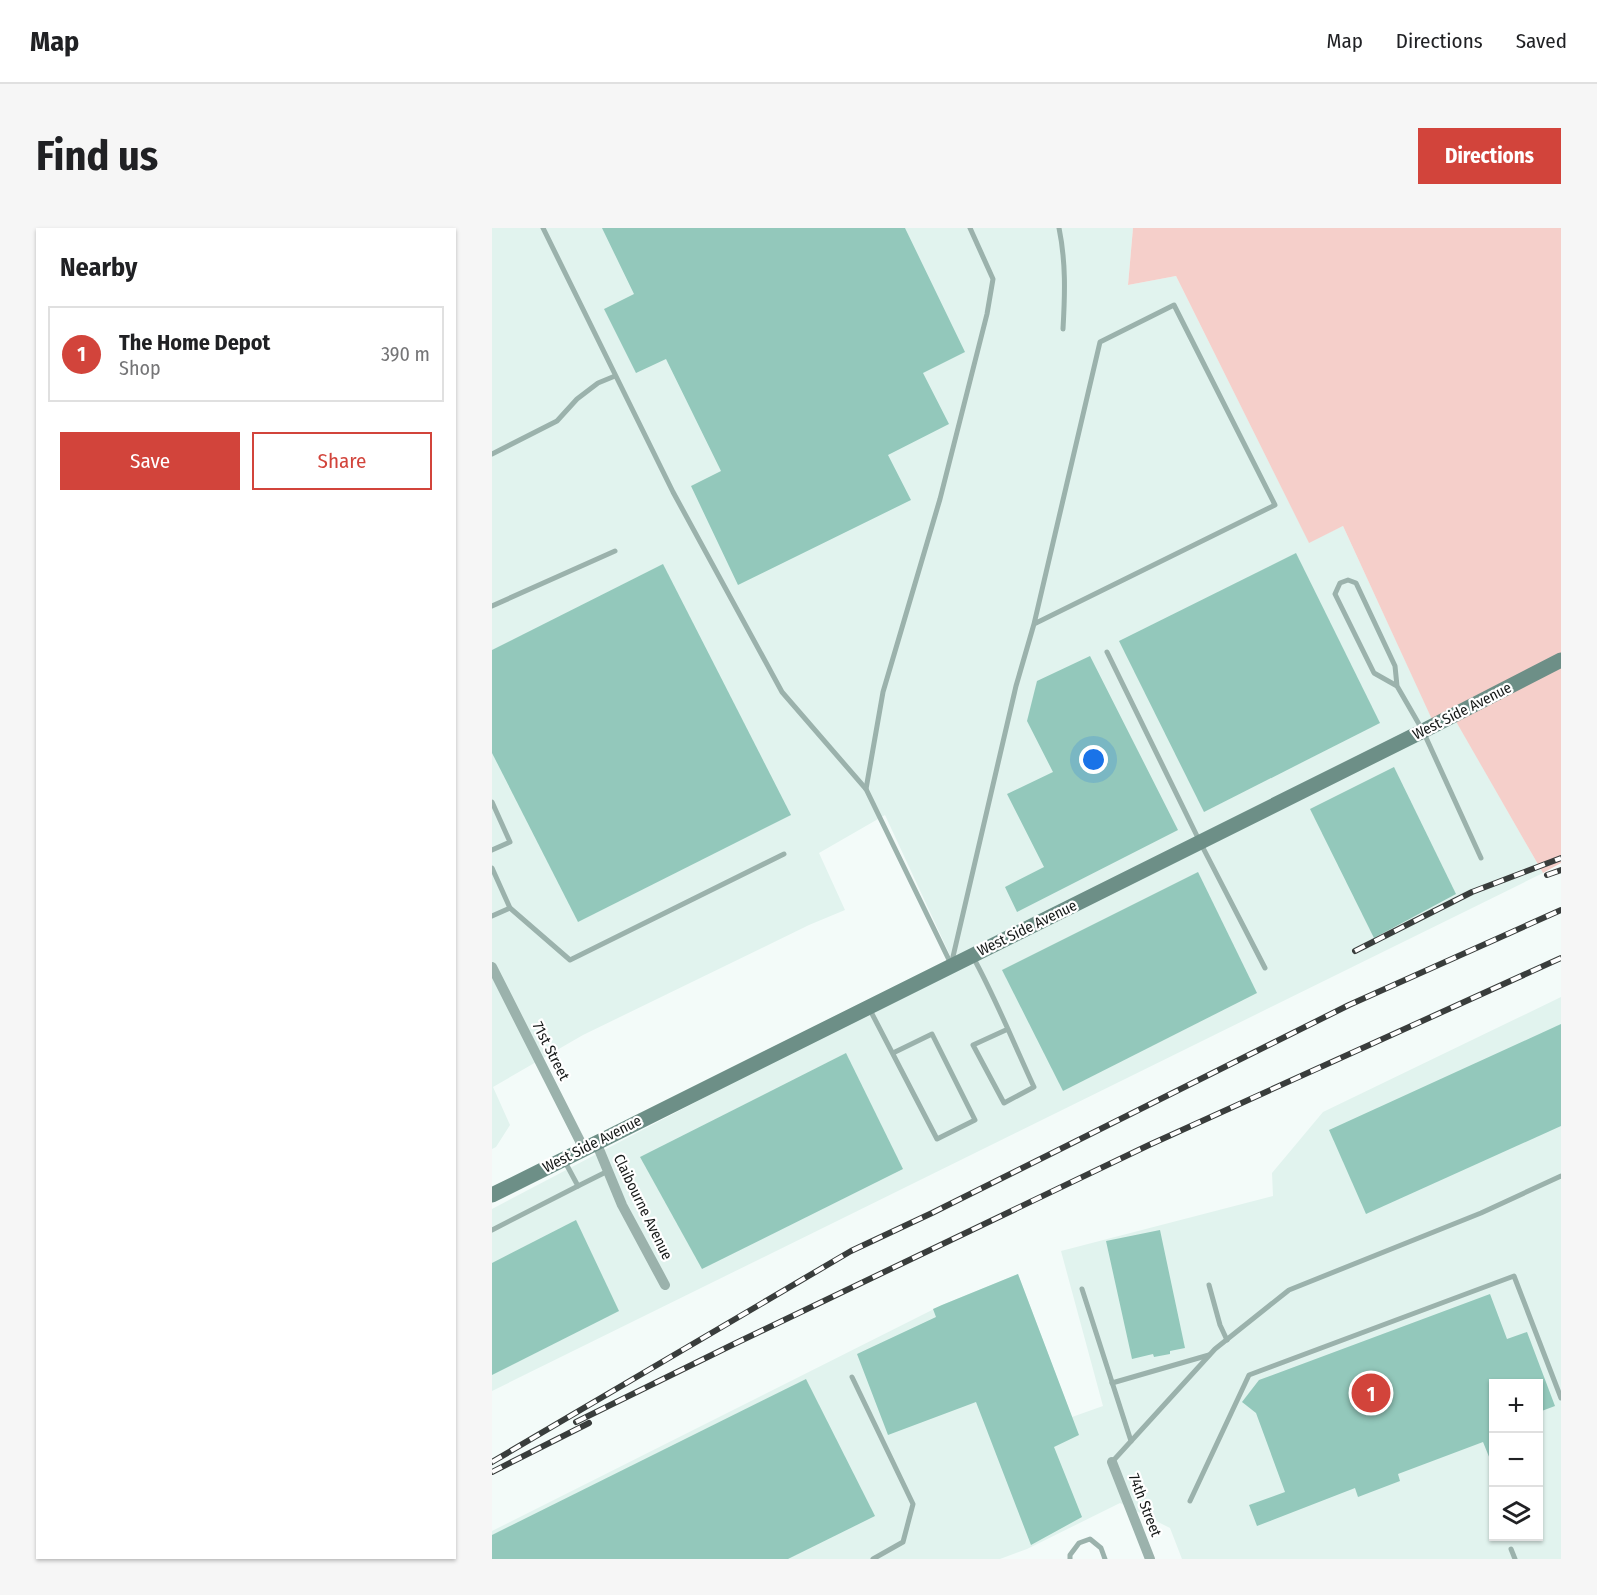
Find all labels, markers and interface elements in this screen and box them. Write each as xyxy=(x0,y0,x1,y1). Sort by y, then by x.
text: Map xyxy=(30,25,79,58)
text: Map xyxy=(1326,28,1363,54)
text: Directions xyxy=(1396,28,1483,54)
text: Saved xyxy=(1516,28,1567,54)
button: Directions xyxy=(1418,128,1561,184)
text: Find us xyxy=(36,131,158,181)
text: Nearby xyxy=(60,252,137,283)
text: The Home Depot xyxy=(119,329,270,356)
text: 1 xyxy=(77,342,86,366)
text: 390 m xyxy=(381,342,430,366)
text: Shop xyxy=(119,356,161,380)
button: Save xyxy=(60,432,240,490)
button: Share xyxy=(252,432,432,490)
street label: West Side Avenue xyxy=(1410,678,1514,744)
your location xyxy=(1079,745,1108,774)
street label: West Side Avenue xyxy=(974,896,1080,960)
street label: 71st Street xyxy=(529,1019,573,1083)
street label: West Side Avenue xyxy=(540,1111,644,1177)
street label: Claibourne Avenue xyxy=(610,1151,676,1263)
pin: 1 xyxy=(1352,1370,1390,1416)
map controls xyxy=(1489,1379,1543,1541)
button: + xyxy=(1489,1379,1543,1433)
button: − xyxy=(1489,1433,1543,1487)
street label: 74th Street xyxy=(1125,1471,1165,1539)
button: layers xyxy=(1489,1487,1543,1541)

